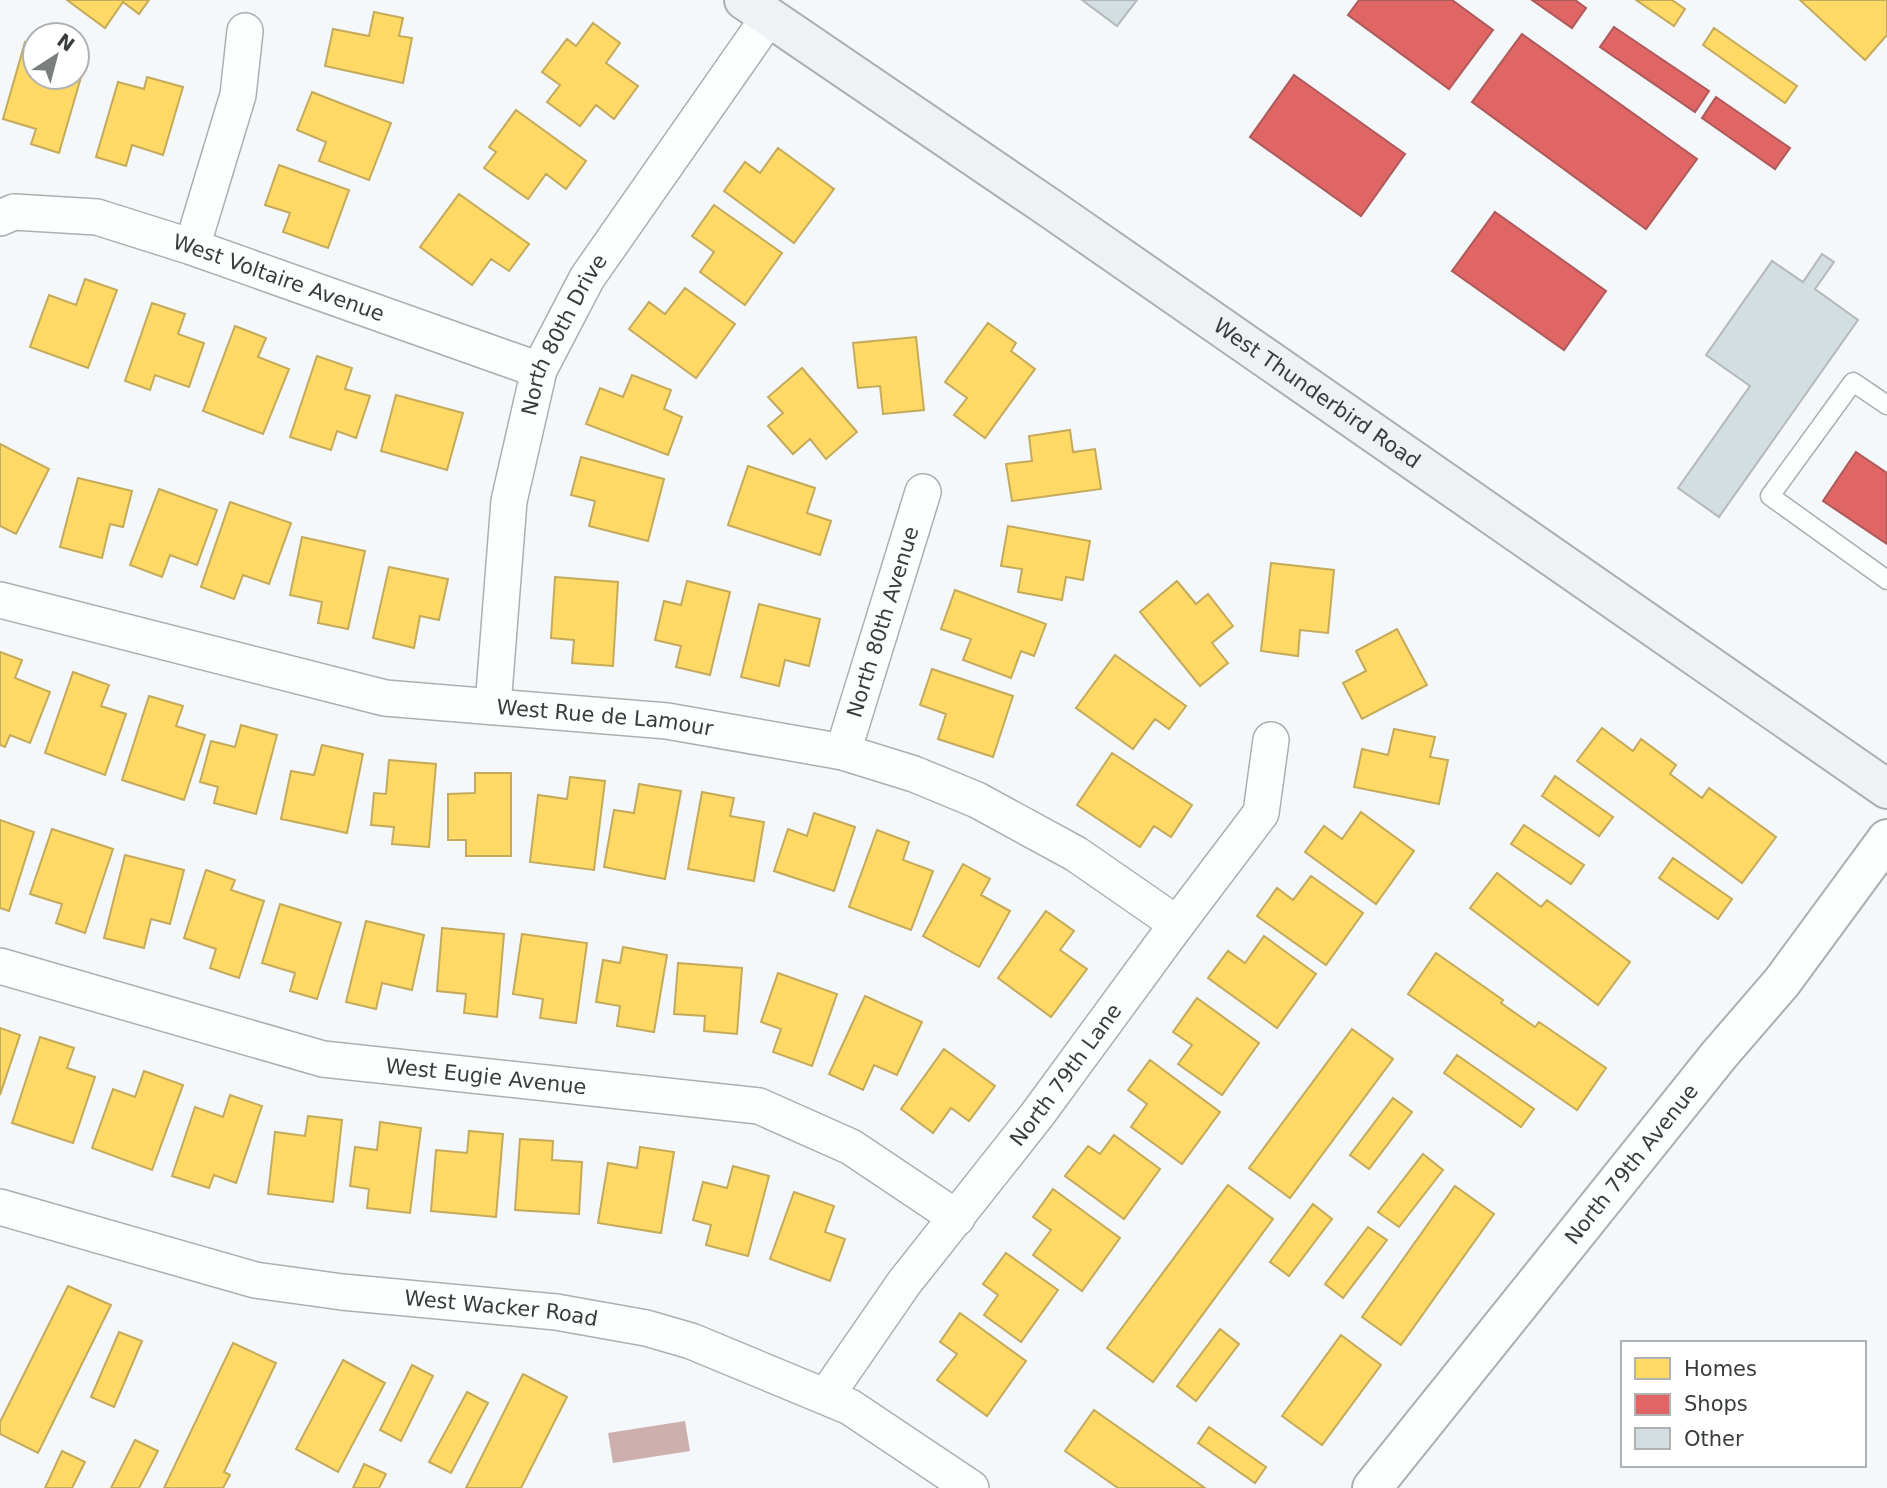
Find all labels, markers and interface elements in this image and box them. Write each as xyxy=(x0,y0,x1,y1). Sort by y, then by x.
north arrow xyxy=(21,21,91,91)
text: N xyxy=(53,29,79,56)
street label: West Voltaire Avenue xyxy=(170,230,388,326)
street label: North 80th Drive xyxy=(517,249,612,418)
street label: West Thunderbird Road xyxy=(1209,313,1425,473)
street label: North 80th Avenue xyxy=(842,524,924,720)
street label: West Rue de Lamour xyxy=(496,695,715,741)
street label: North 79th Lane xyxy=(1005,999,1127,1151)
street label: West Eugie Avenue xyxy=(384,1054,588,1099)
street label: North 79th Avenue xyxy=(1560,1079,1703,1249)
street label: West Wacker Road xyxy=(403,1286,600,1331)
legend xyxy=(1621,1341,1866,1467)
text: Homes xyxy=(1684,1357,1757,1381)
text: Shops xyxy=(1684,1392,1748,1416)
text: Other xyxy=(1684,1427,1744,1451)

